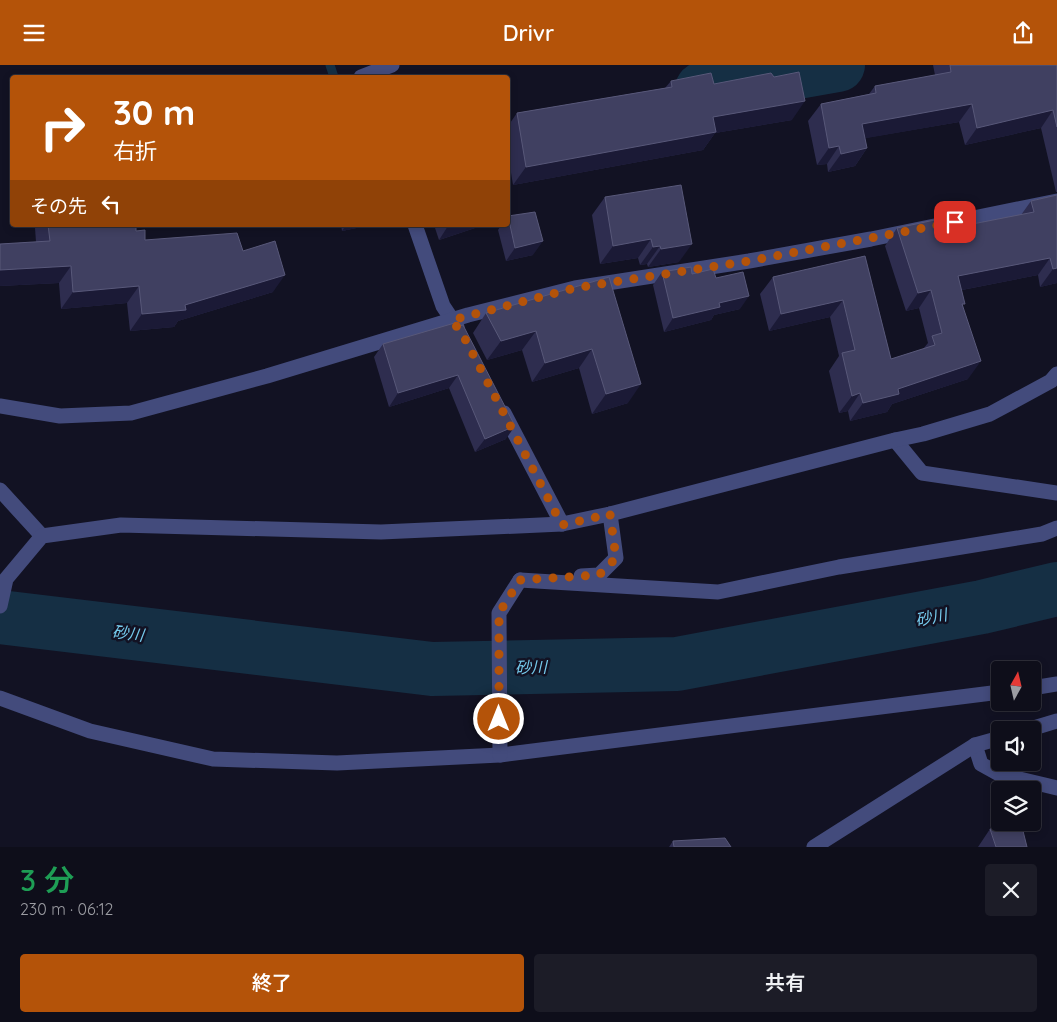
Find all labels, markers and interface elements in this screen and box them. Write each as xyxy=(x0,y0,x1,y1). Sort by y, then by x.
icon: menu xyxy=(20,19,48,47)
text: Drivr xyxy=(503,19,554,47)
icon: share xyxy=(1009,19,1037,47)
text: 30 m xyxy=(113,90,195,134)
icon: right xyxy=(30,95,95,160)
text: 右折 xyxy=(113,137,157,165)
icon: left xyxy=(97,190,125,218)
text: その先 xyxy=(30,194,87,218)
pin xyxy=(934,201,976,243)
icon: arrive xyxy=(941,208,969,236)
water label: 砂川 xyxy=(913,604,951,630)
water label: 砂川 xyxy=(111,621,147,645)
water label: 砂川 xyxy=(515,657,549,677)
north arrow xyxy=(991,661,1041,711)
map controls xyxy=(991,661,1041,831)
position arrow xyxy=(472,692,524,744)
button: sound xyxy=(991,721,1041,771)
button: layers xyxy=(991,781,1041,831)
text: 3 分 xyxy=(20,861,74,899)
button: close xyxy=(985,864,1037,916)
text: 230 m · 06:12 xyxy=(20,899,114,919)
button: 終了 xyxy=(20,954,524,1012)
button: 共有 xyxy=(534,954,1037,1012)

